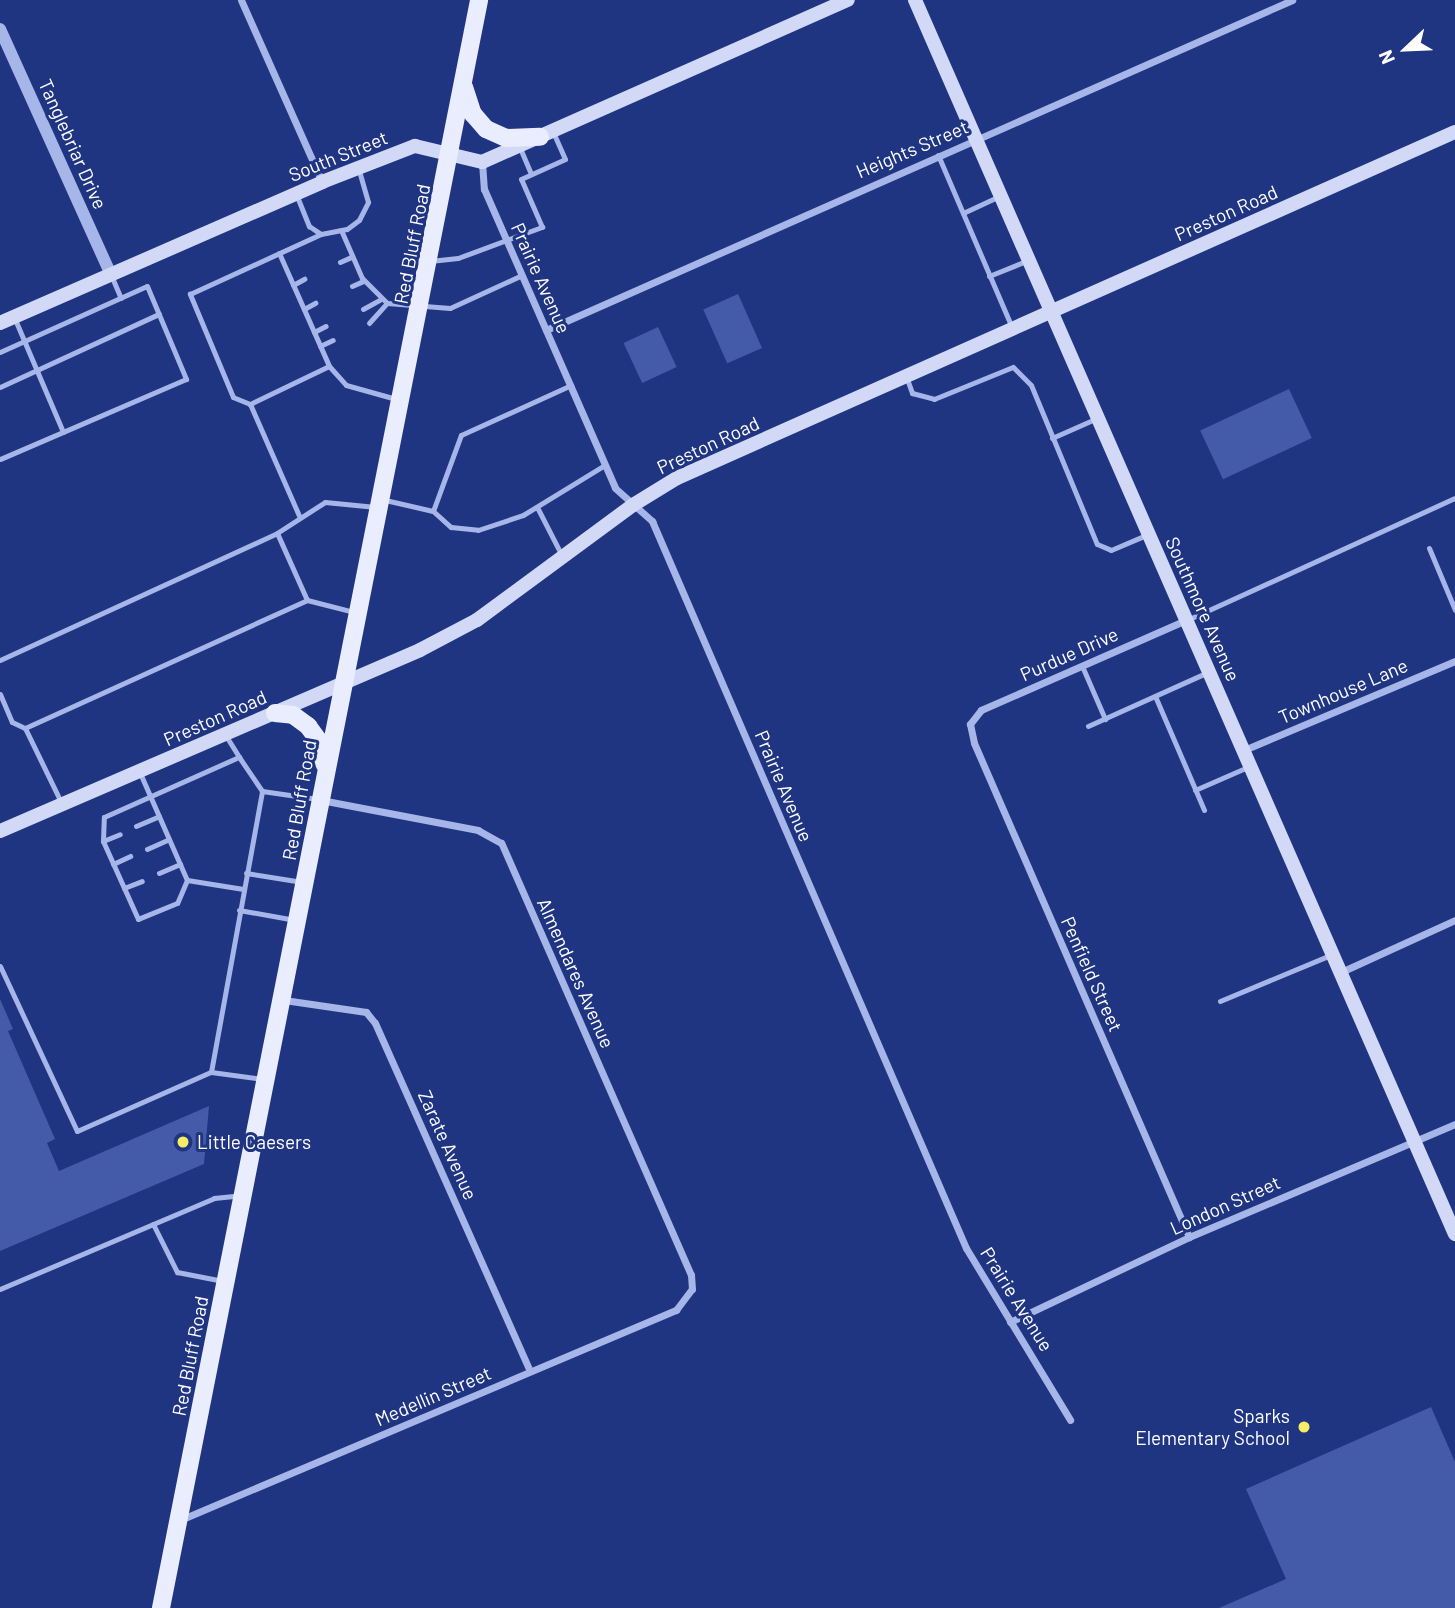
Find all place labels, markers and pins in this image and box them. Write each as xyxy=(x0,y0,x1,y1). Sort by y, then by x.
place label: Little Caesers xyxy=(197,1131,311,1153)
marker: Little Caesers xyxy=(175,1134,191,1150)
place label: Sparks Elementary School xyxy=(1135,1405,1290,1449)
marker: Sparks Elementary School xyxy=(1296,1419,1312,1435)

